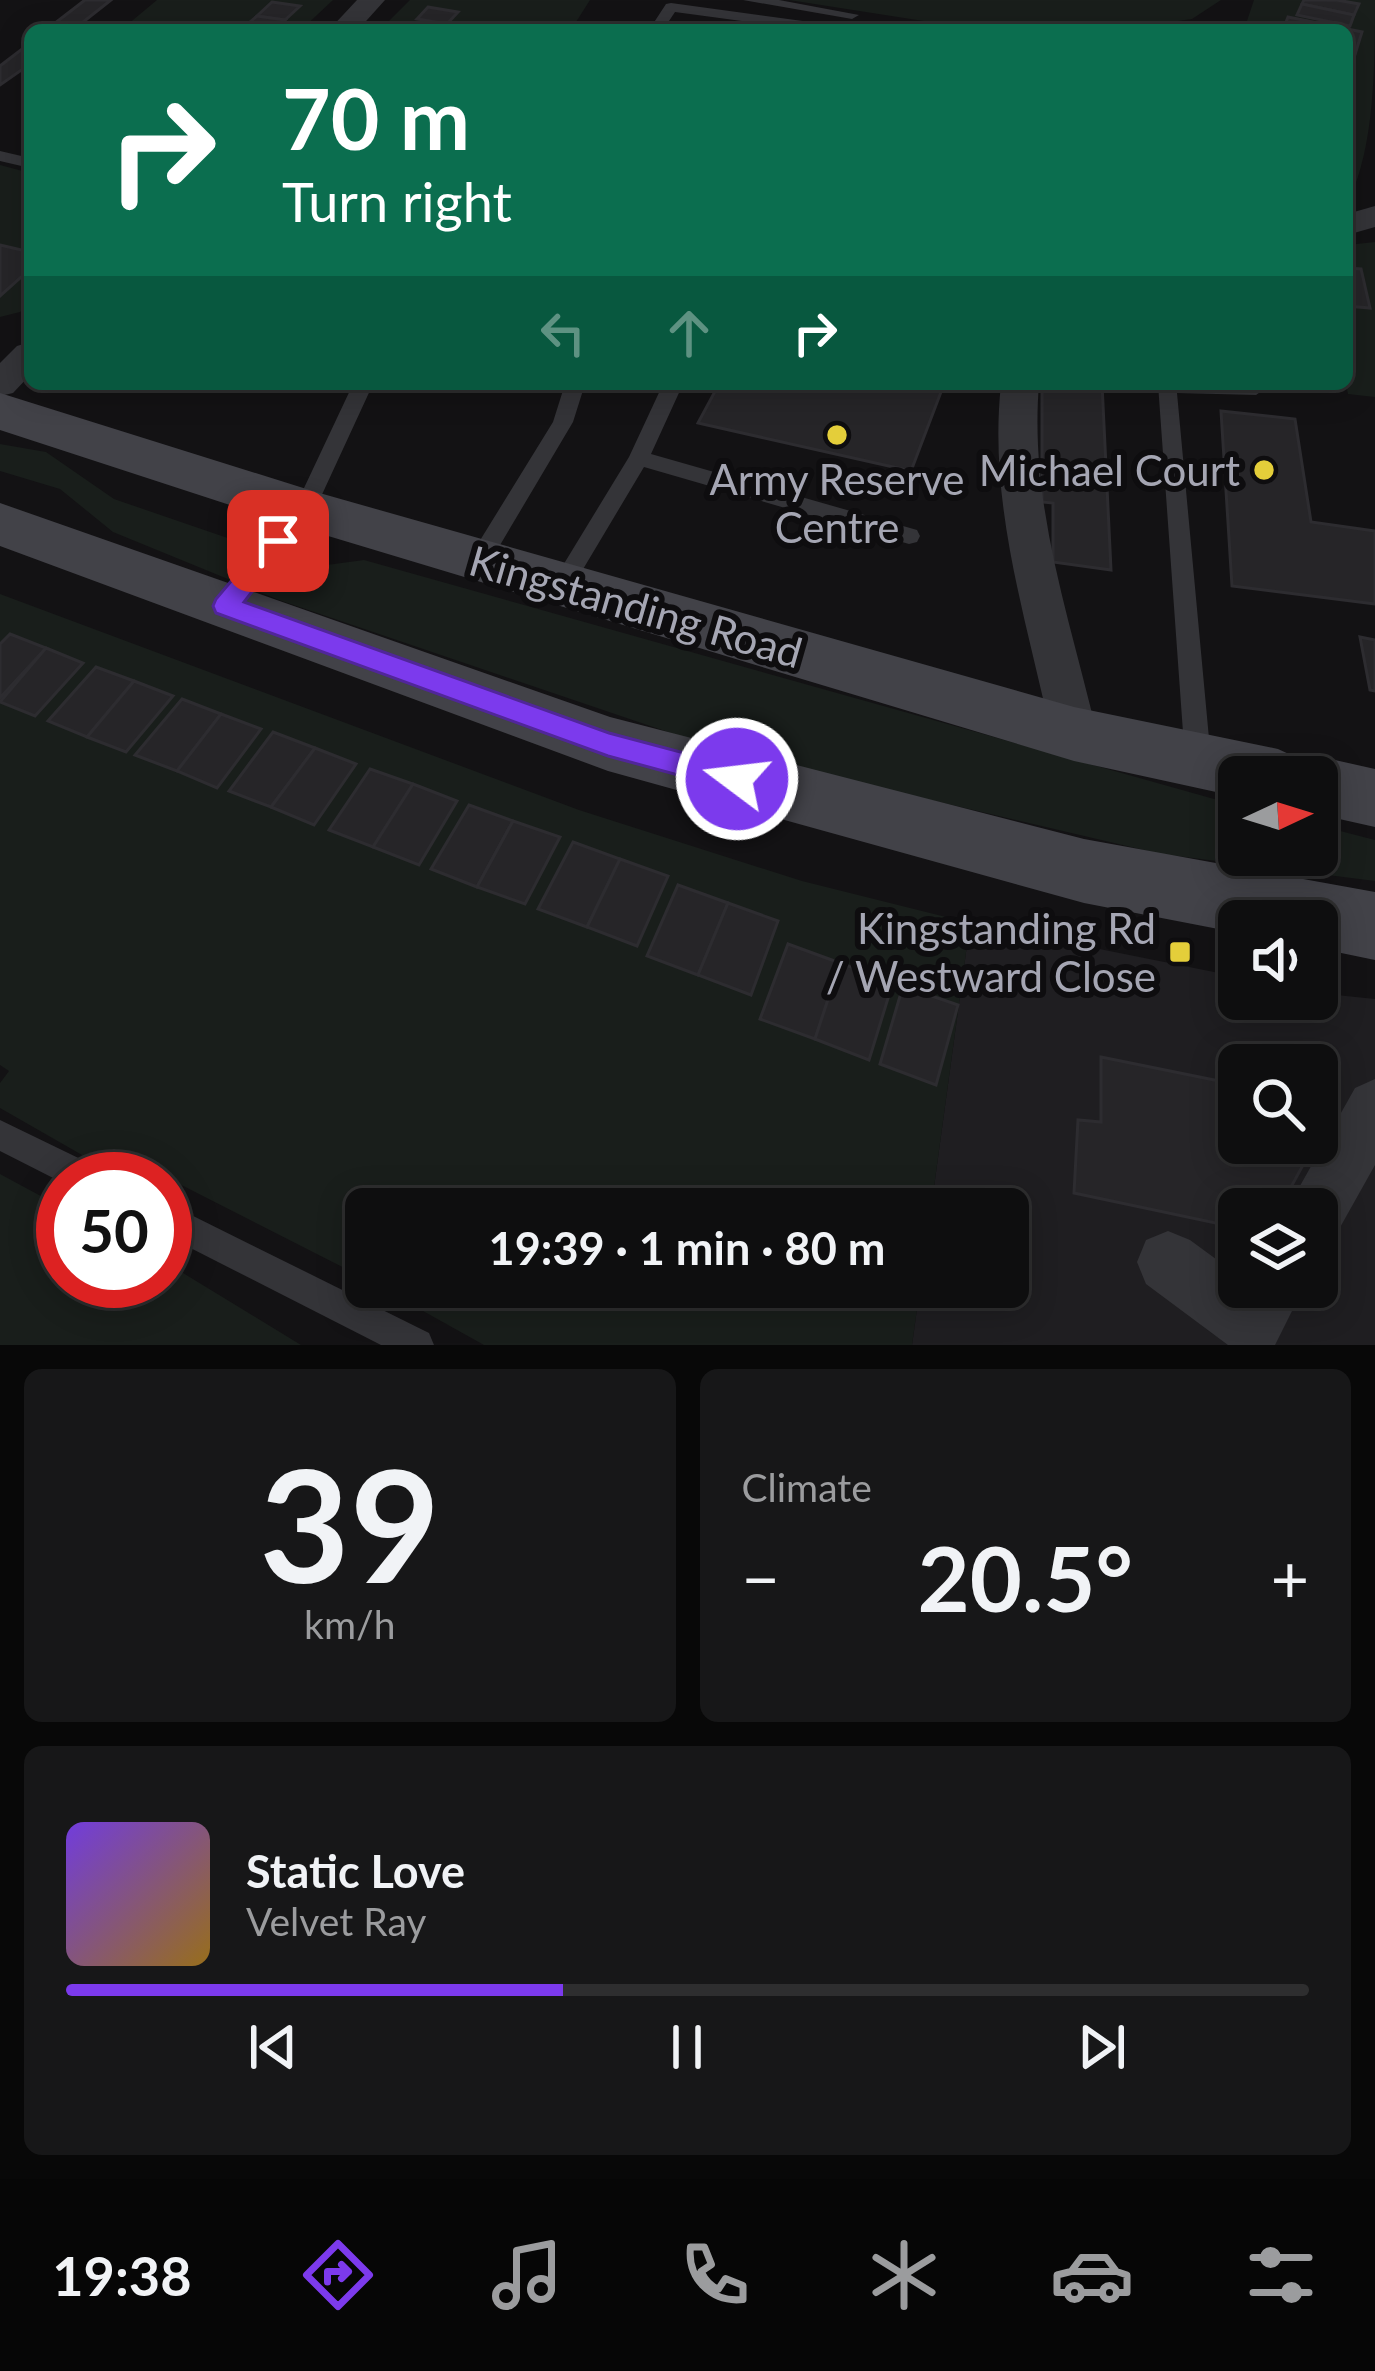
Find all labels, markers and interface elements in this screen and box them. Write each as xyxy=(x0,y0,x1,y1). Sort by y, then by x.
text: 70 m xyxy=(282,67,470,168)
icon: right xyxy=(84,72,240,228)
text: Turn right xyxy=(282,169,512,234)
icon: left xyxy=(530,300,596,366)
icon: ahead xyxy=(656,300,722,366)
icon: right xyxy=(782,300,848,366)
marker: Army Reserve Centre xyxy=(824,422,850,448)
place label: Michael Court xyxy=(979,445,1240,495)
place label: Army Reserve Centre xyxy=(709,454,965,552)
marker: Michael Court xyxy=(1251,457,1277,483)
pin xyxy=(227,490,329,592)
icon: arrive xyxy=(245,508,311,574)
street label: Kingstanding Road xyxy=(464,535,808,677)
position arrow xyxy=(674,716,800,842)
north arrow xyxy=(1218,756,1338,876)
map controls xyxy=(1218,756,1338,1308)
button: sound xyxy=(1218,900,1338,1020)
place label: Kingstanding Rd / Westward Close xyxy=(826,903,1156,1001)
marker: Kingstanding Rd / Westward Close xyxy=(1167,939,1193,965)
button: search xyxy=(1218,1044,1338,1164)
speed limit sign: 50 xyxy=(36,1152,192,1308)
button: layers xyxy=(1218,1188,1338,1308)
text: 19:39 · 1 min · 80 m xyxy=(489,1221,885,1275)
text: 39 xyxy=(259,1429,440,1616)
text: Climate xyxy=(742,1464,872,1510)
text: 20.5° xyxy=(918,1523,1133,1631)
text: − xyxy=(742,1538,780,1617)
text: + xyxy=(1271,1538,1309,1617)
text: km/h xyxy=(304,1601,395,1647)
text: Static Love xyxy=(246,1844,465,1898)
text: Velvet Ray xyxy=(246,1898,426,1944)
icon: previous xyxy=(240,2014,306,2080)
icon: pause xyxy=(654,2014,720,2080)
icon: next xyxy=(1069,2014,1135,2080)
icon: directions xyxy=(296,2233,380,2317)
icon: music xyxy=(485,2233,569,2317)
icon: phone xyxy=(673,2233,757,2317)
icon: climate xyxy=(862,2233,946,2317)
icon: car xyxy=(1050,2233,1134,2317)
icon: filters xyxy=(1239,2233,1323,2317)
text: 19:38 xyxy=(52,2243,191,2308)

